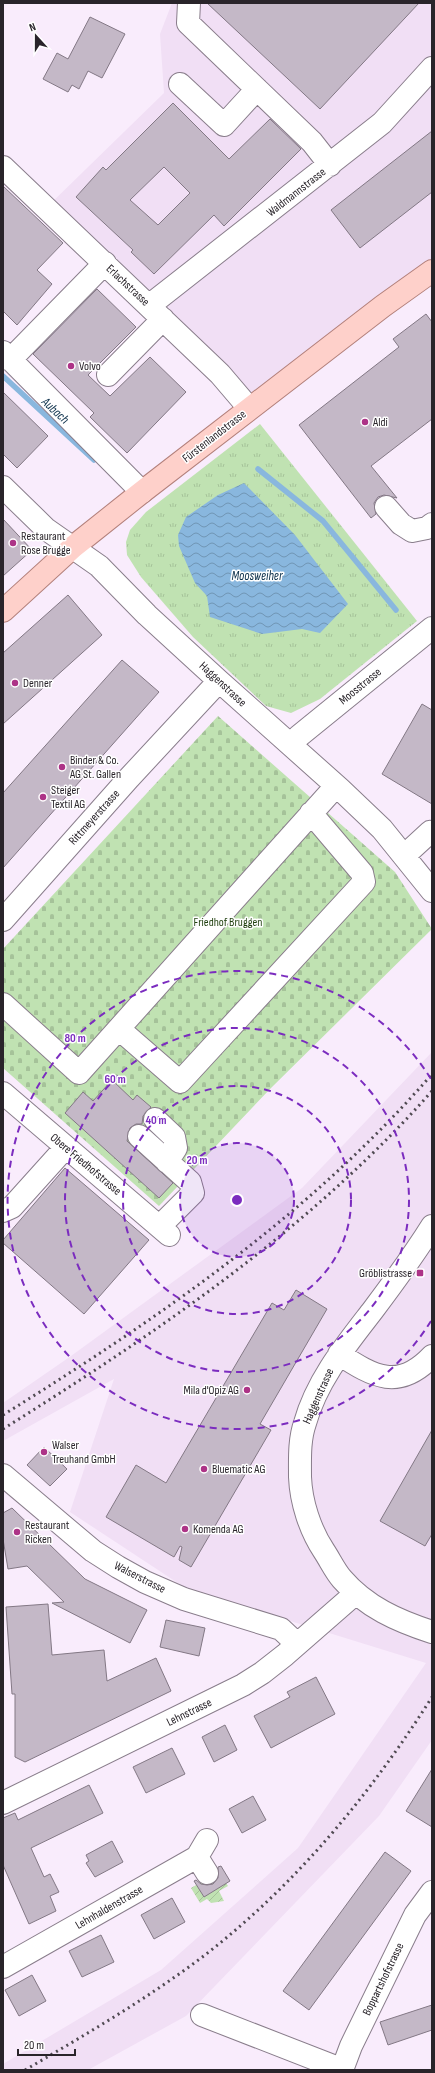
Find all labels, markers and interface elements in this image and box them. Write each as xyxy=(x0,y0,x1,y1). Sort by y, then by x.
north arrow xyxy=(16,16,56,56)
text: N xyxy=(28,20,38,34)
street label: Waldmannstrasse xyxy=(264,164,329,220)
street label: Erlachstrasse xyxy=(103,261,153,309)
place label: Volvo xyxy=(79,359,101,374)
marker: Volvo xyxy=(66,361,76,371)
water label: Aubach xyxy=(37,393,73,428)
street label: Fürstenlandstrasse xyxy=(179,407,249,466)
place label: Aldi xyxy=(372,415,388,430)
marker: Aldi xyxy=(360,417,370,427)
place label: Restaurant Rose Brugge xyxy=(21,529,71,558)
marker: Restaurant Rose Brugge xyxy=(8,538,18,548)
water label: Moosweiher xyxy=(231,568,284,584)
street label: Haggenstrasse xyxy=(196,659,250,710)
street label: Moosstrasse xyxy=(336,665,385,708)
place label: Denner xyxy=(23,676,53,691)
marker: Denner xyxy=(10,678,20,688)
place label: Binder & Co. AG St. Gallen xyxy=(69,753,121,782)
marker: Binder & Co. AG St. Gallen xyxy=(57,762,67,772)
place label: Steiger Textil AG xyxy=(51,783,85,812)
street label: Rittmeyerstrasse xyxy=(66,786,123,848)
marker: Steiger Textil AG xyxy=(38,792,48,802)
park label: Friedhof Bruggen xyxy=(194,915,262,930)
text: 80 m xyxy=(64,1031,86,1046)
text: 60 m xyxy=(104,1072,126,1087)
text: 40 m xyxy=(145,1113,167,1128)
street label: Obere Friedhofstrasse xyxy=(47,1130,125,1199)
text: 20 m xyxy=(187,1153,207,1168)
centre of rings xyxy=(230,1193,244,1207)
place label: Gröblistrasse xyxy=(359,1266,412,1281)
marker: Gröblistrasse xyxy=(415,1268,425,1278)
street label: Haggenstrasse xyxy=(300,1366,337,1426)
place label: Mila d'Opiz AG xyxy=(184,1383,239,1398)
marker: Mila d'Opiz AG xyxy=(242,1385,252,1395)
place label: Walser Treuhand GmbH xyxy=(52,1438,116,1467)
marker: Walser Treuhand GmbH xyxy=(39,1447,49,1457)
place label: Bluematic AG xyxy=(212,1462,265,1477)
marker: Bluematic AG xyxy=(199,1464,209,1474)
place label: Restaurant Ricken xyxy=(25,1518,70,1547)
place label: Komenda AG xyxy=(193,1522,243,1537)
marker: Komenda AG xyxy=(180,1524,190,1534)
marker: Restaurant Ricken xyxy=(12,1527,22,1537)
street label: Walserstrasse xyxy=(111,1558,168,1597)
street label: Lehnstrasse xyxy=(164,1695,214,1730)
street label: Lehnhaldenstrasse xyxy=(73,1882,146,1933)
street label: Boppartshofstrasse xyxy=(359,1940,408,2018)
scale bar xyxy=(18,2031,75,2057)
text: 20 m xyxy=(24,2038,44,2053)

